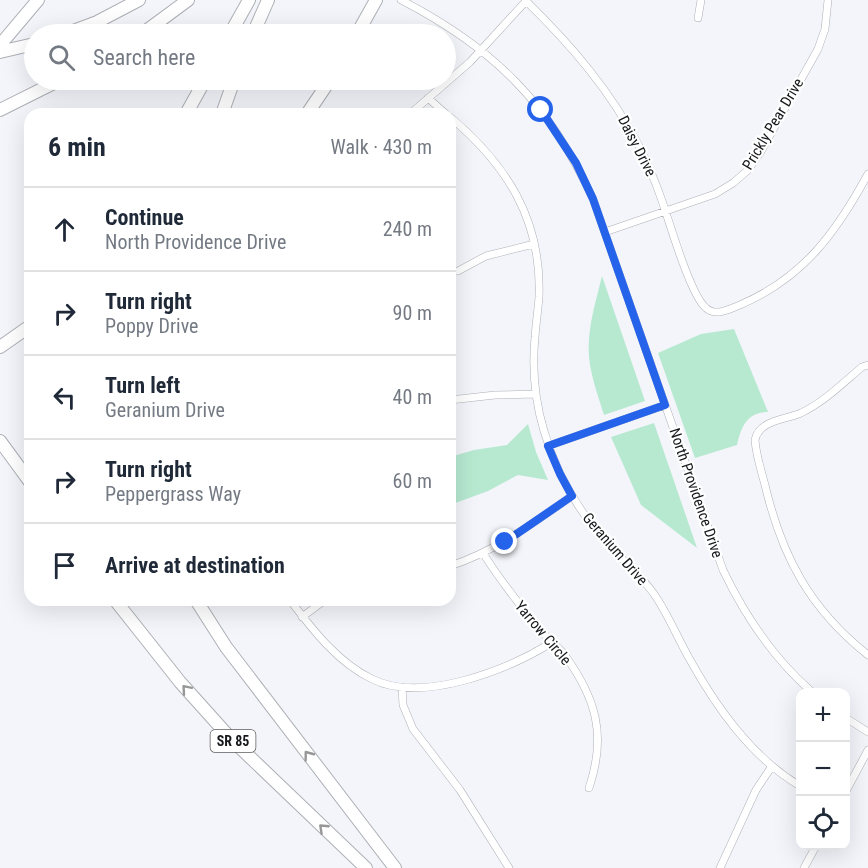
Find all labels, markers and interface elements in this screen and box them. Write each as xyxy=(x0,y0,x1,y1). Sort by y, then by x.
search box xyxy=(24,24,456,90)
icon: search xyxy=(45,41,78,74)
text: Search here xyxy=(93,45,195,70)
street label: Prickly Pear Drive xyxy=(739,75,807,173)
route start xyxy=(527,96,553,122)
street label: Daisy Drive xyxy=(614,113,660,179)
text: 6 min xyxy=(48,132,106,162)
text: Walk · 430 m xyxy=(331,135,432,159)
text: Continue xyxy=(105,205,184,230)
icon: ahead xyxy=(48,213,81,246)
text: 240 m xyxy=(383,217,432,241)
text: North Providence Drive xyxy=(105,230,286,254)
text: Turn right xyxy=(105,289,192,314)
icon: right xyxy=(48,297,81,330)
text: 90 m xyxy=(393,301,432,325)
text: Poppy Drive xyxy=(105,314,198,338)
text: Turn left xyxy=(105,373,180,398)
icon: left xyxy=(48,381,81,414)
text: 40 m xyxy=(393,385,432,409)
text: Geranium Drive xyxy=(105,398,225,422)
street label: North Providence Drive xyxy=(665,426,727,560)
text: Turn right xyxy=(105,457,192,482)
icon: right xyxy=(48,465,81,498)
text: 60 m xyxy=(393,469,432,493)
text: Peppergrass Way xyxy=(105,482,241,506)
street label: Geranium Drive xyxy=(579,509,651,589)
route end xyxy=(491,528,517,554)
icon: arrive xyxy=(48,549,81,582)
text: Arrive at destination xyxy=(105,553,285,578)
street label: Yarrow Circle xyxy=(511,597,575,669)
one-way arrow xyxy=(182,685,193,696)
map controls xyxy=(796,688,850,850)
button: + xyxy=(796,688,850,742)
road number: SR 85 xyxy=(210,730,256,752)
button: − xyxy=(796,742,850,796)
one-way arrow xyxy=(305,750,316,761)
button: locate xyxy=(796,796,850,850)
one-way arrow xyxy=(320,824,330,835)

